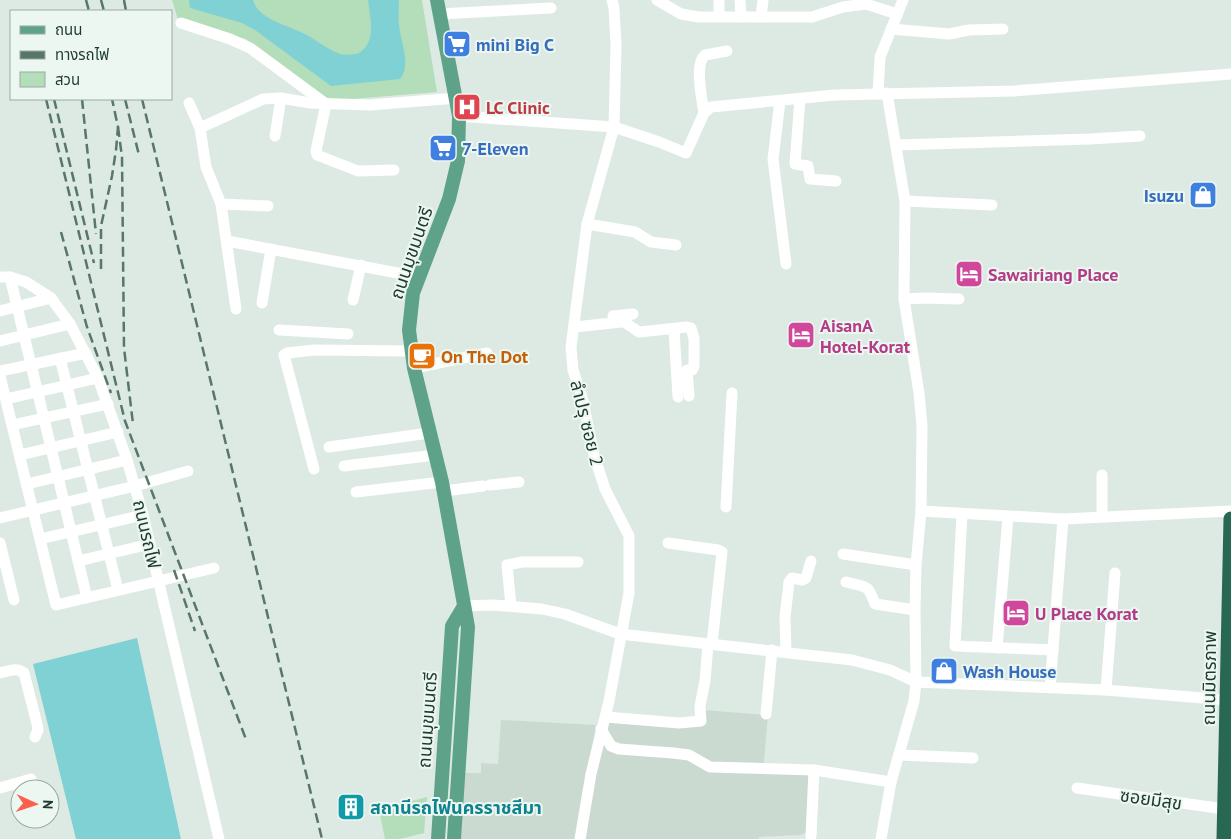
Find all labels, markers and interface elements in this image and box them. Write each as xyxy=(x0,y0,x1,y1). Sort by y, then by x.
legend xyxy=(10,10,172,100)
text: ถนน xyxy=(55,20,82,39)
supermarket icon: mini Big C xyxy=(442,29,472,59)
place label: mini Big C xyxy=(476,33,554,56)
text: ทางรถไฟ xyxy=(55,45,109,64)
text: สวน xyxy=(55,70,80,89)
hospital icon: LC Clinic xyxy=(452,92,482,122)
place label: LC Clinic xyxy=(486,96,550,119)
supermarket icon: 7-Eleven xyxy=(428,133,458,163)
place label: 7-Eleven xyxy=(462,137,529,160)
shop icon: Isuzu xyxy=(1188,180,1218,210)
place label: Isuzu xyxy=(1144,184,1184,207)
street label: ถนนมุขมนตรี xyxy=(384,204,438,302)
hotel icon: Sawairiang Place xyxy=(954,259,984,289)
place label: Sawairiang Place xyxy=(988,263,1118,286)
place label: AisanA Hotel-Korat xyxy=(820,314,911,358)
hotel icon: AisanA Hotel-Korat xyxy=(786,320,816,350)
cafe icon: On The Dot xyxy=(407,341,437,371)
place label: On The Dot xyxy=(441,345,529,368)
street label: ลำปรุ ซอย 2 xyxy=(565,378,609,468)
street label: ถนนรถไฟ xyxy=(128,497,166,571)
hotel icon: U Place Korat xyxy=(1001,598,1031,628)
place label: U Place Korat xyxy=(1035,602,1139,625)
street label: ถนนมิตรภาพ xyxy=(1197,630,1221,726)
shop icon: Wash House xyxy=(929,656,959,686)
place label: Wash House xyxy=(963,660,1056,683)
street label: ถนนมุขมนตรี xyxy=(412,671,442,769)
north arrow xyxy=(10,779,60,829)
street label: ซอยมีสุข xyxy=(1119,783,1183,815)
building icon: สถานีรถไฟนครราชสีมา xyxy=(336,792,366,822)
place label: สถานีรถไฟนครราชสีมา xyxy=(370,796,542,819)
text: N xyxy=(39,800,57,810)

